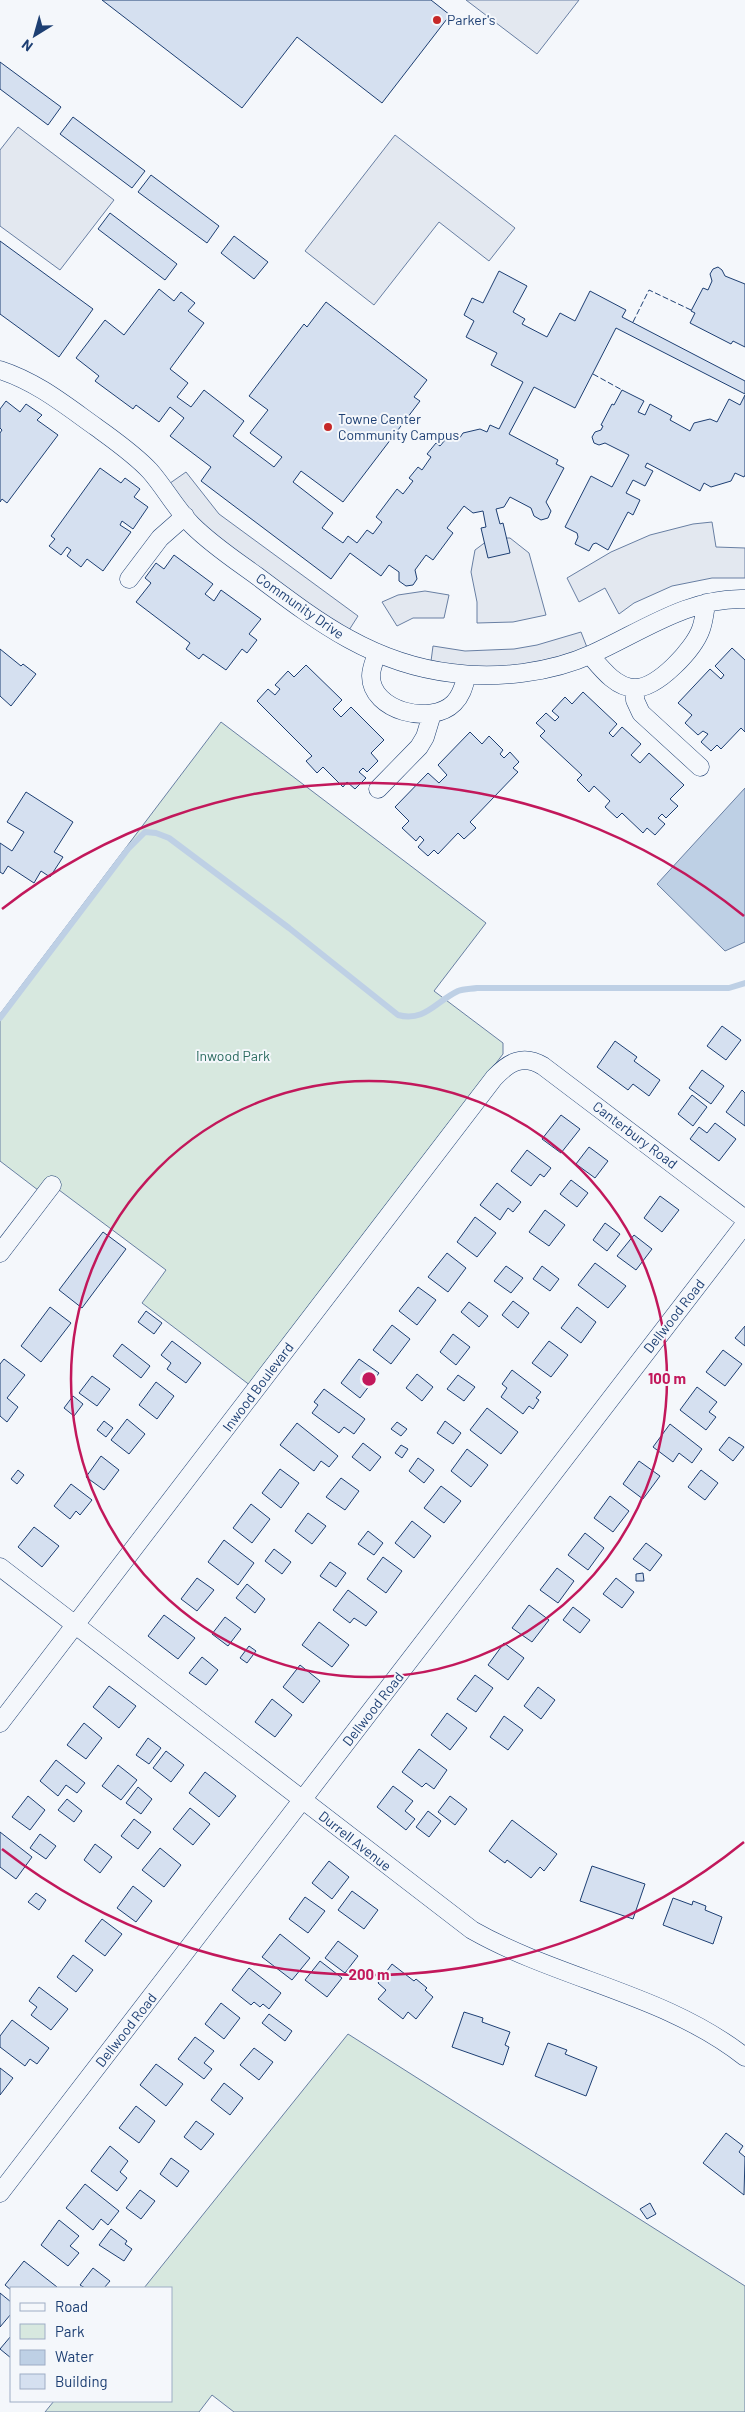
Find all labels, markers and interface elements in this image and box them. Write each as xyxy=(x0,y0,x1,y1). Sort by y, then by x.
north arrow xyxy=(10,10,60,60)
place label: Parker's xyxy=(447,11,496,28)
marker: Parker's xyxy=(431,14,443,26)
text: N xyxy=(18,36,36,55)
place label: Towne Center Community Campus xyxy=(338,410,460,443)
marker: Towne Center Community Campus xyxy=(322,421,334,433)
street label: Community Drive xyxy=(253,569,348,642)
park label: Inwood Park xyxy=(196,1047,270,1064)
street label: Canterbury Road xyxy=(590,1097,681,1172)
street label: Dellwood Road xyxy=(639,1275,708,1356)
street label: Inwood Boulevard xyxy=(219,1339,297,1435)
text: 100 m xyxy=(648,1369,686,1387)
centre of rings xyxy=(360,1370,378,1388)
street label: Dellwood Road xyxy=(338,1668,407,1749)
street label: Durrell Avenue xyxy=(316,1807,395,1874)
text: 200 m xyxy=(348,1965,390,1983)
street label: Dellwood Road xyxy=(91,1989,160,2070)
legend xyxy=(10,2287,172,2402)
text: Road xyxy=(55,2297,88,2315)
text: Park xyxy=(55,2322,85,2340)
text: Water xyxy=(55,2347,94,2365)
text: Building xyxy=(55,2372,108,2390)

